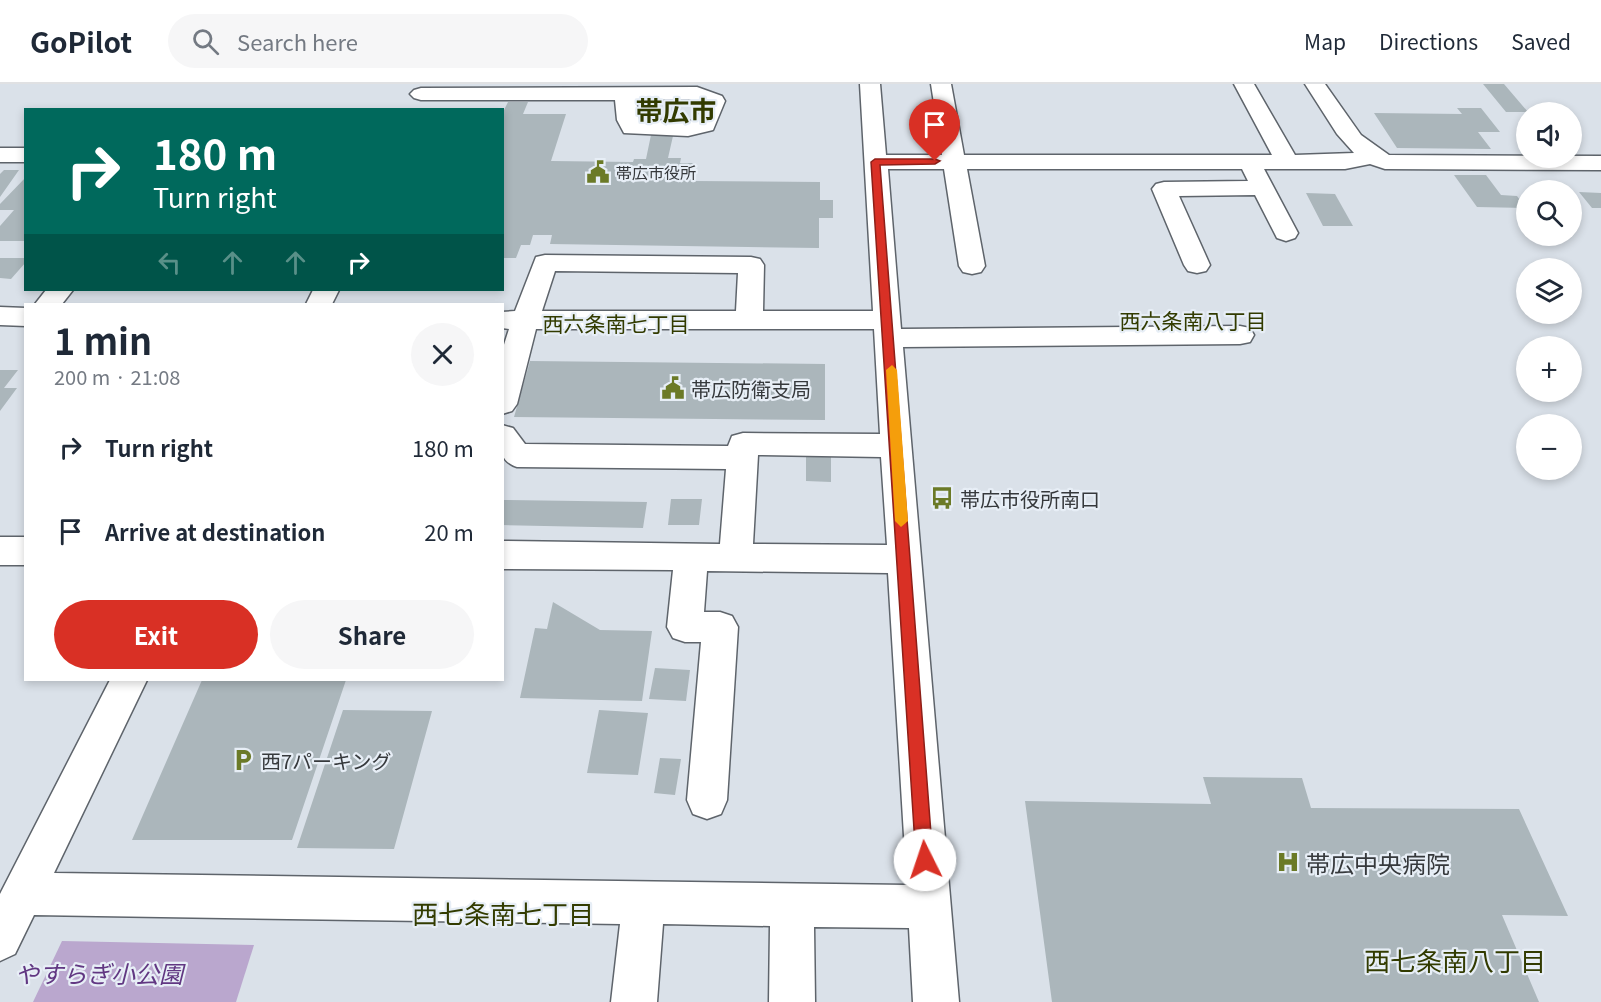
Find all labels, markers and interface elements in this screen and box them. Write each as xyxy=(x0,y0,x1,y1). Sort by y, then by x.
search box xyxy=(168,14,588,68)
text: GoPilot xyxy=(30,21,132,61)
icon: search xyxy=(189,25,222,58)
text: Search here xyxy=(237,25,358,57)
text: Map xyxy=(1304,26,1346,56)
text: Directions xyxy=(1379,26,1478,56)
text: Saved xyxy=(1511,26,1571,56)
district label: 帯広市 xyxy=(636,90,717,129)
pin xyxy=(909,99,960,161)
map controls xyxy=(1516,102,1582,480)
button: sound xyxy=(1516,102,1582,168)
icon: arrive xyxy=(918,108,951,141)
text: 180 m xyxy=(153,121,277,182)
icon: right xyxy=(54,132,132,210)
public building icon: 帯広市役所 xyxy=(585,159,611,185)
place label: 帯広市役所 xyxy=(616,160,696,184)
text: Turn right xyxy=(153,177,277,216)
button: search xyxy=(1516,180,1582,246)
icon: left xyxy=(153,246,186,279)
icon: ahead xyxy=(216,246,249,279)
icon: ahead xyxy=(279,246,312,279)
icon: right xyxy=(342,246,375,279)
button: layers xyxy=(1516,258,1582,324)
district label: 西六条南八丁目 xyxy=(1120,305,1267,335)
district label: 西六条南七丁目 xyxy=(543,308,690,338)
text: 1 min xyxy=(54,313,152,365)
button: close xyxy=(411,323,474,386)
button: + xyxy=(1516,336,1582,402)
text: 200 m · 21:08 xyxy=(54,362,180,391)
place label: 帯広防衛支局 xyxy=(691,374,811,403)
public building icon: 帯広防衛支局 xyxy=(660,375,686,401)
button: − xyxy=(1516,414,1582,480)
icon: right xyxy=(54,431,87,464)
text: Turn right xyxy=(105,431,213,463)
text: 180 m xyxy=(412,431,474,463)
place label: 帯広市役所南口 xyxy=(960,484,1100,513)
bus stop icon: 帯広市役所南口 xyxy=(929,485,955,511)
icon: arrive xyxy=(54,515,87,548)
text: Arrive at destination xyxy=(105,515,325,547)
text: 20 m xyxy=(424,515,474,547)
button: Exit xyxy=(54,600,258,669)
button: Share xyxy=(270,600,474,669)
place label: 西7パーキング xyxy=(261,746,392,775)
parking icon: 西7パーキング xyxy=(230,747,256,773)
position arrow xyxy=(893,828,957,892)
place label: 帯広中央病院 xyxy=(1306,845,1450,880)
hospital icon: 帯広中央病院 xyxy=(1275,849,1301,875)
district label: 西七条南七丁目 xyxy=(412,894,594,931)
district label: 西七条南八丁目 xyxy=(1364,941,1546,978)
park label: やすらぎ小公園 xyxy=(15,955,186,990)

